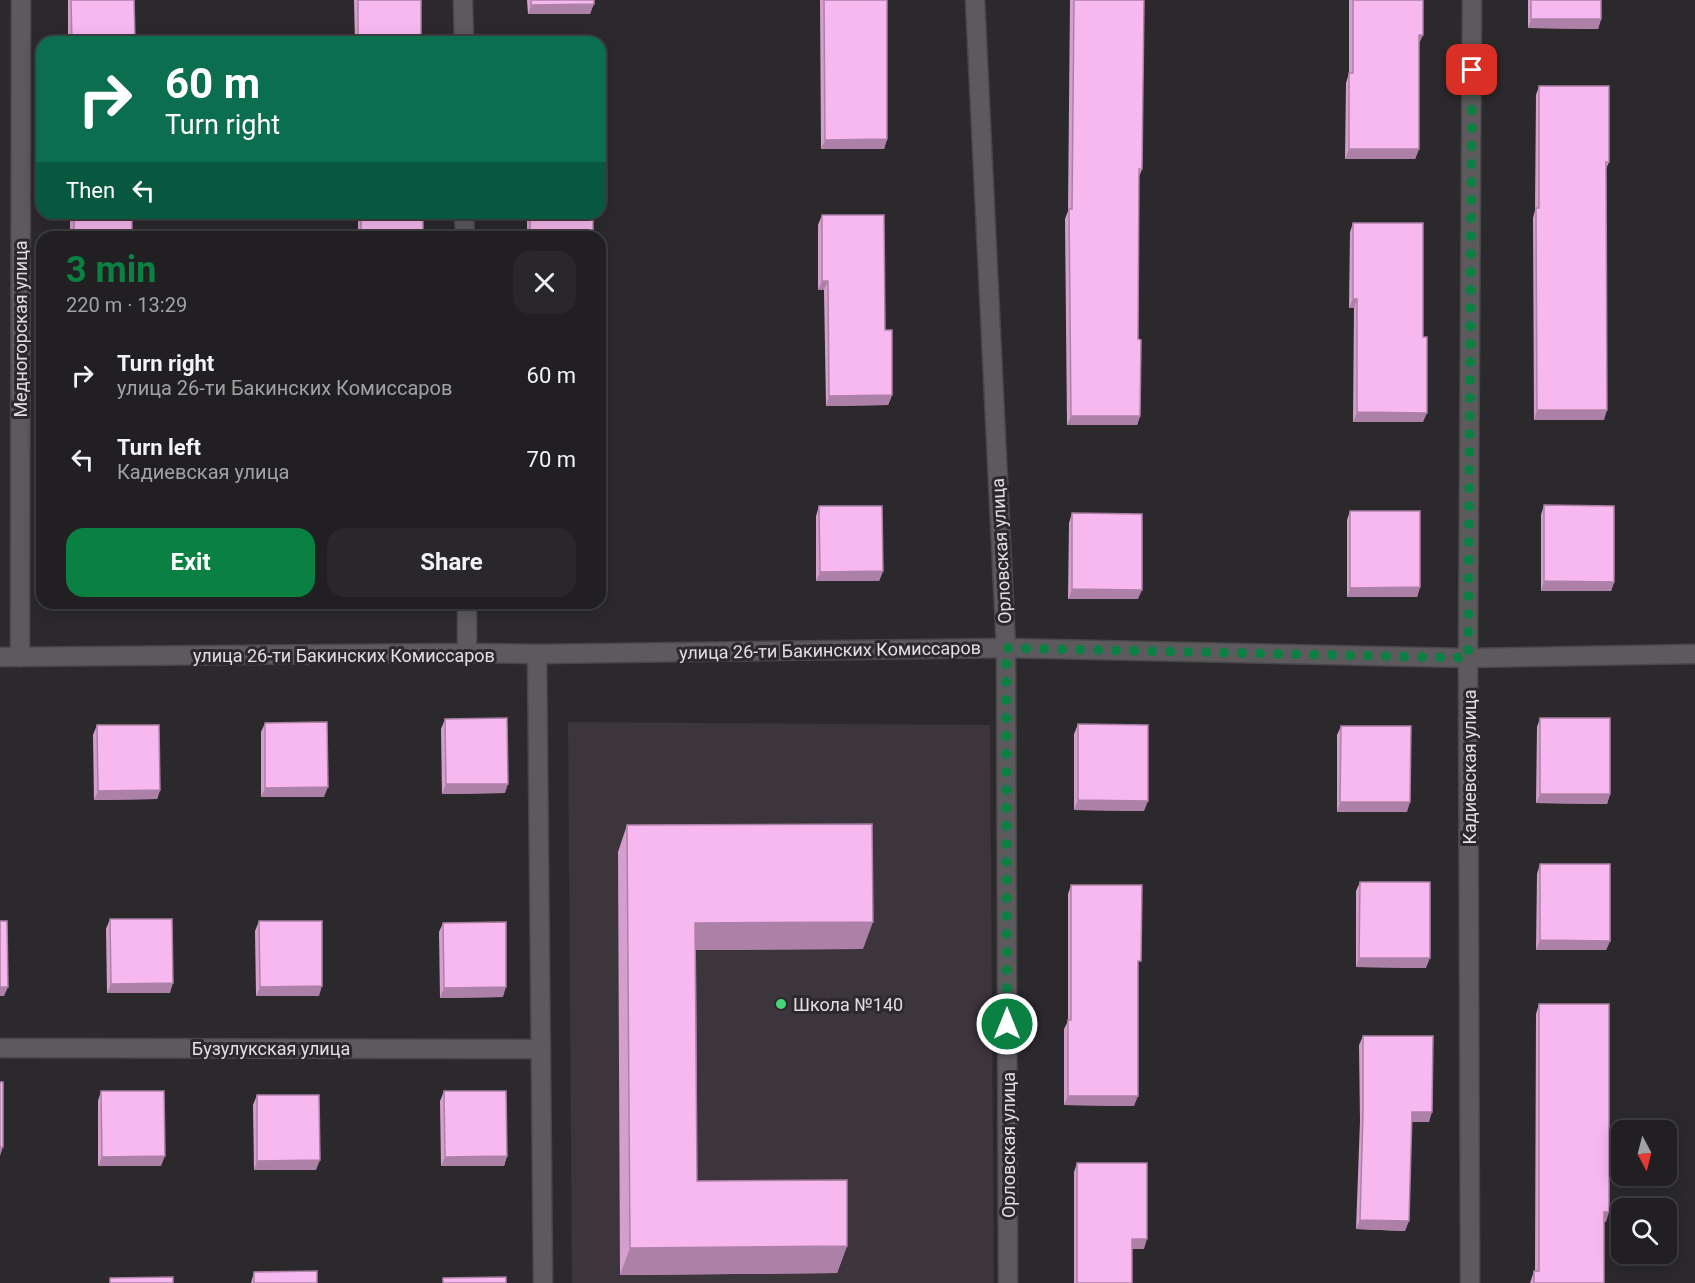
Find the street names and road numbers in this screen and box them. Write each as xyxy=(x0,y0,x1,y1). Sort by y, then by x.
street label: Медногорская улица xyxy=(10,240,31,418)
street label: Орловская улица xyxy=(987,478,1015,624)
street label: улица 26-ти Бакинских Комиссаров xyxy=(679,637,981,663)
street label: улица 26-ти Бакинских Комиссаров xyxy=(193,645,495,666)
street label: Кадиевская улица xyxy=(1459,689,1480,845)
street label: Бузулукская улица xyxy=(192,1038,350,1059)
street label: Орловская улица xyxy=(998,1072,1019,1218)

